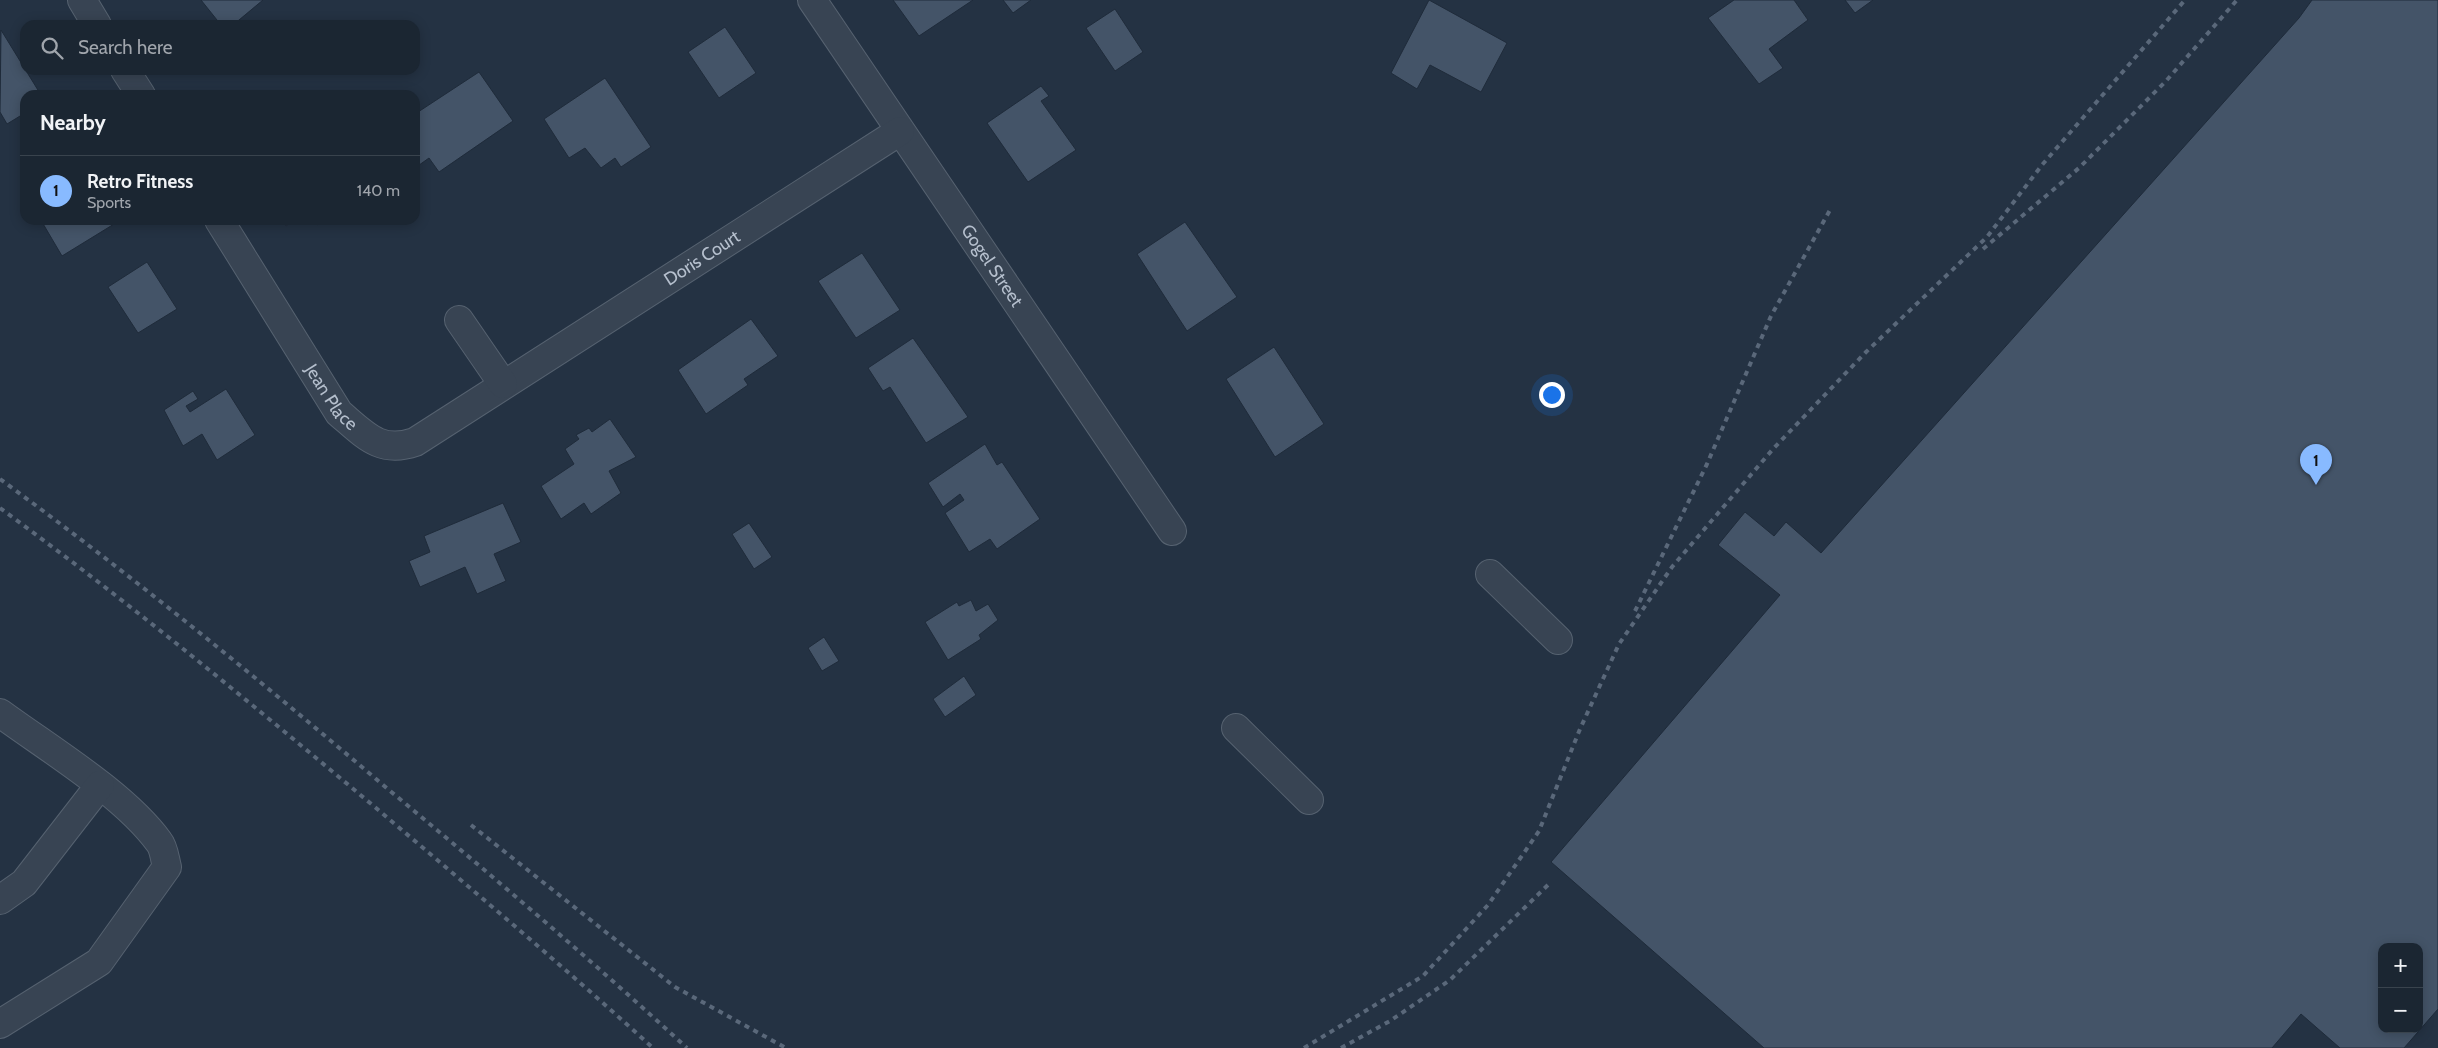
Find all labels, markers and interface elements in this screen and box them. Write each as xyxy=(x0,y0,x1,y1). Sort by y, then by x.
search box xyxy=(20,20,420,75)
icon: search xyxy=(38,34,66,62)
text: Search here xyxy=(78,36,172,59)
text: Nearby xyxy=(40,110,106,135)
text: Retro Fitness xyxy=(87,170,193,193)
text: 1 xyxy=(53,181,59,200)
text: 140 m xyxy=(357,181,400,200)
text: Sports xyxy=(87,193,131,212)
street label: Gogel Street xyxy=(956,220,1028,311)
street label: Doris Court xyxy=(660,226,744,290)
street label: Jean Place xyxy=(300,359,362,435)
your location xyxy=(1539,382,1565,408)
pin: 1 xyxy=(2300,444,2332,485)
map controls xyxy=(2378,943,2423,1033)
button: + xyxy=(2378,943,2423,988)
button: − xyxy=(2378,988,2423,1033)

